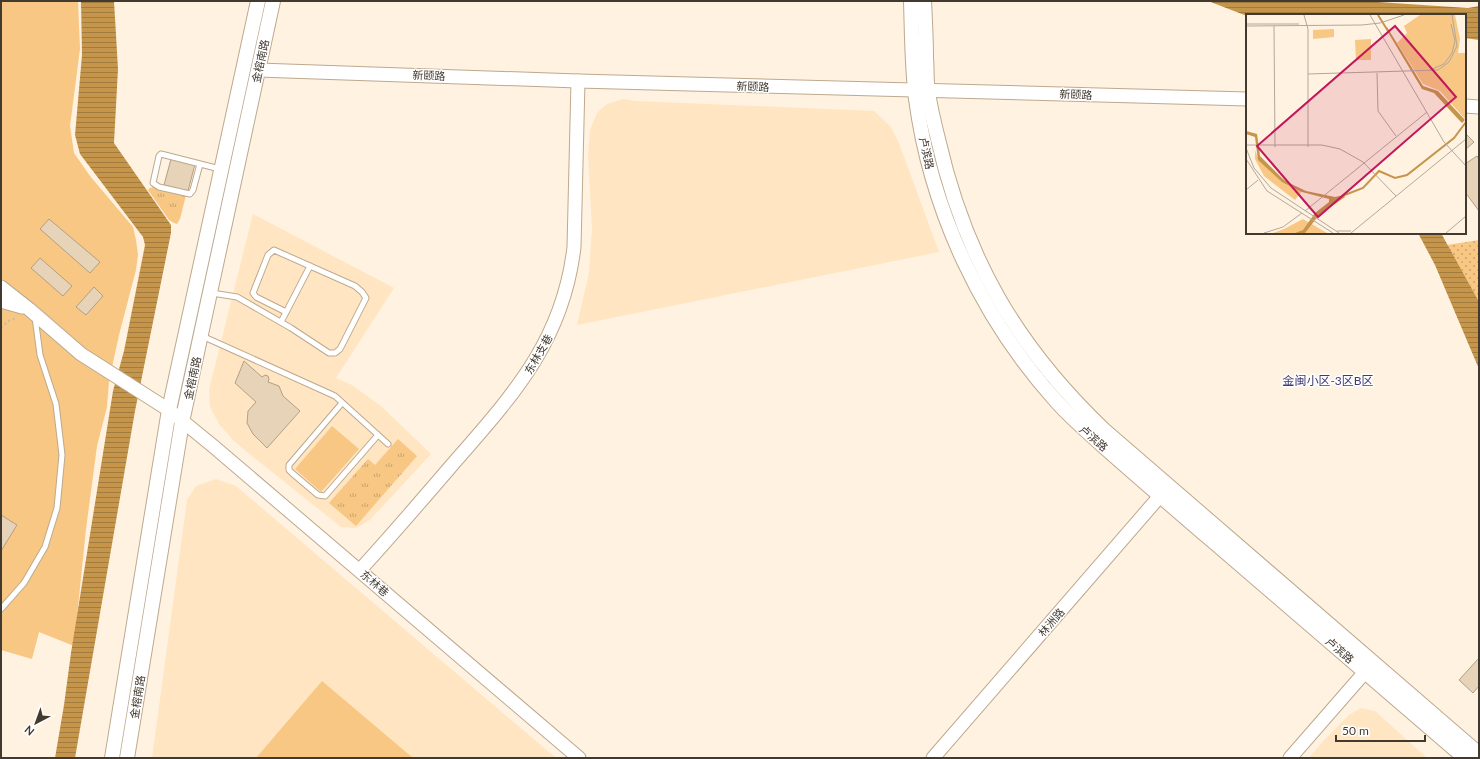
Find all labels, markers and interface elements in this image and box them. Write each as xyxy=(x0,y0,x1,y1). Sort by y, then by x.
inset map xyxy=(1246,14,1466,234)
street label: 金榕南路 xyxy=(249,38,271,84)
street label: 新颐路 xyxy=(412,68,446,82)
street label: 新颐路 xyxy=(736,79,770,93)
street label: 新颐路 xyxy=(1059,87,1093,101)
street label: 卢滨路 xyxy=(917,135,937,171)
street label: 东林支巷 xyxy=(521,332,555,376)
street label: 金榕南路 xyxy=(181,355,203,401)
district label: 金闽小区-3区B区 xyxy=(1282,373,1374,388)
street label: 卢滨路 xyxy=(1077,422,1111,454)
street label: 东林巷 xyxy=(358,567,392,599)
street label: 林洲路 xyxy=(1035,605,1067,639)
street label: 卢滨路 xyxy=(1323,634,1357,666)
street label: 金榕南路 xyxy=(127,674,147,720)
north arrow xyxy=(16,703,56,743)
scale bar xyxy=(1336,717,1425,743)
text: N xyxy=(22,723,37,739)
text: 50 m xyxy=(1342,723,1369,738)

